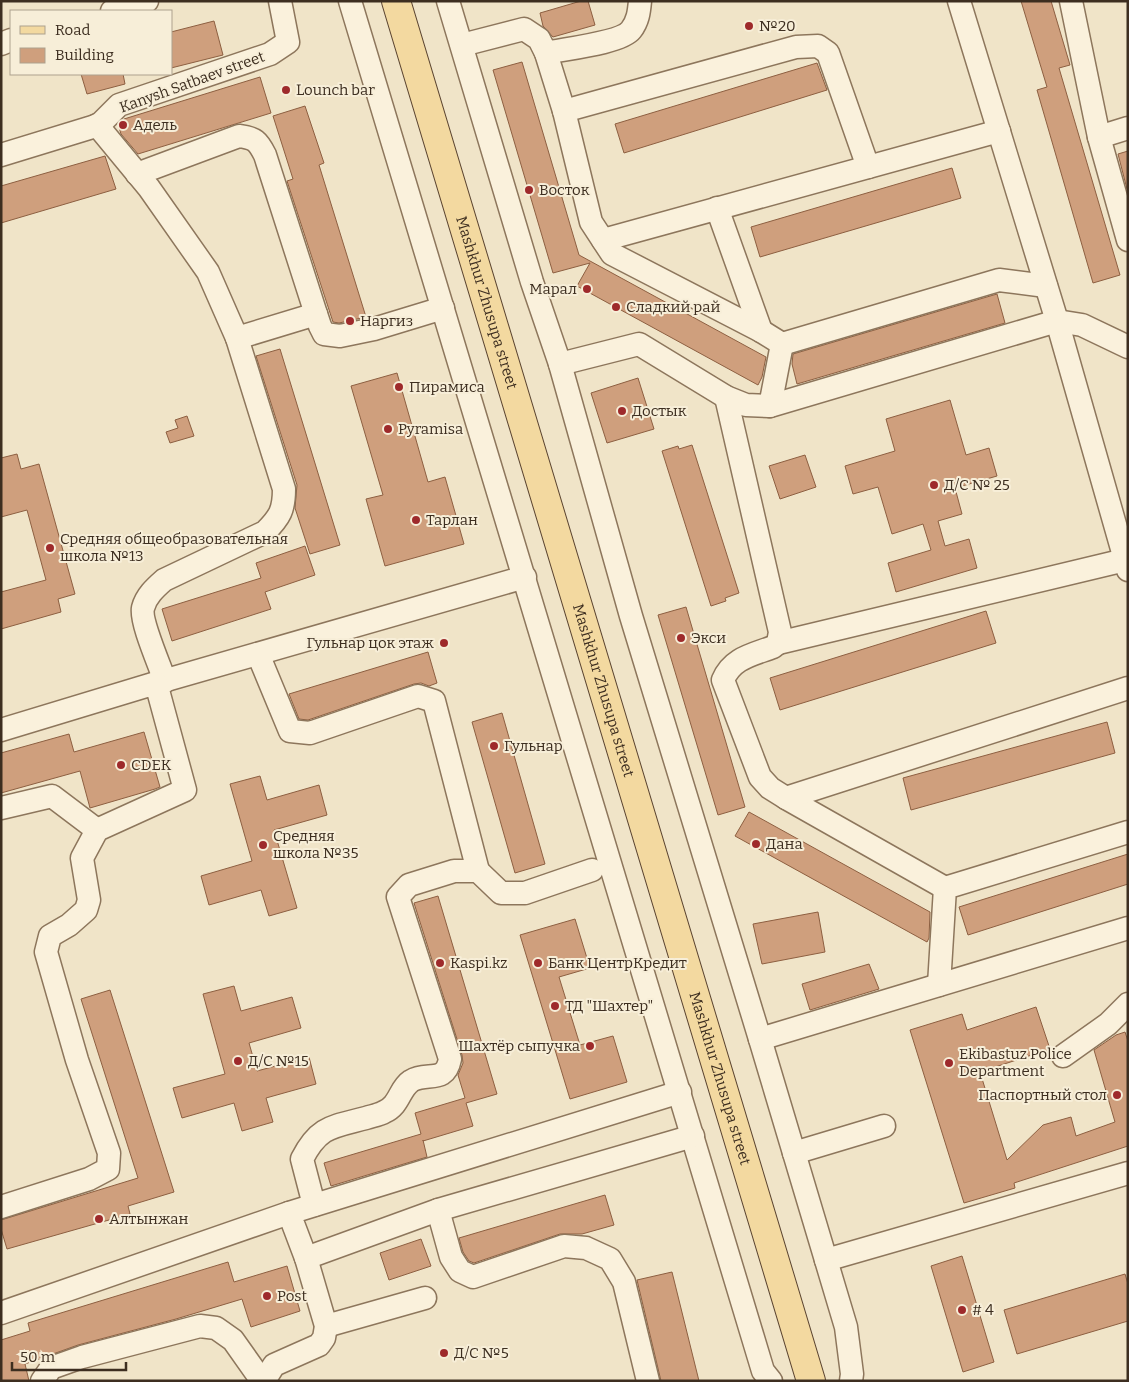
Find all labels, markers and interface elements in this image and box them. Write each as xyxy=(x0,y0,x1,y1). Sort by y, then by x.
legend xyxy=(10,10,172,75)
place label: №20 xyxy=(759,17,796,35)
marker: №20 xyxy=(743,20,755,32)
text: Road xyxy=(55,21,90,39)
text: Building xyxy=(55,46,114,64)
street label: Kanysh Satbaev street xyxy=(117,47,267,117)
place label: Lounch bar xyxy=(296,81,375,99)
marker: Lounch bar xyxy=(280,84,292,96)
place label: Адель xyxy=(133,116,177,134)
marker: Адель xyxy=(117,119,129,131)
place label: Восток xyxy=(539,181,590,199)
marker: Восток xyxy=(523,184,535,196)
street label: Mashkhur Zhusupa street xyxy=(452,214,521,392)
place label: Марал xyxy=(529,280,577,298)
marker: Марал xyxy=(581,283,593,295)
place label: Сладкий рай xyxy=(626,298,721,316)
marker: Сладкий рай xyxy=(610,301,622,313)
place label: Наргиз xyxy=(360,312,413,330)
marker: Наргиз xyxy=(344,315,356,327)
place label: Пирамиса xyxy=(409,378,485,396)
marker: Пирамиса xyxy=(393,381,405,393)
place label: Достык xyxy=(632,402,687,420)
marker: Достык xyxy=(616,405,628,417)
place label: Pyramisa xyxy=(398,420,463,438)
marker: Pyramisa xyxy=(382,423,394,435)
place label: Д/С № 25 xyxy=(944,476,1010,494)
marker: Д/С № 25 xyxy=(928,479,940,491)
place label: Тарлан xyxy=(426,511,478,529)
marker: Тарлан xyxy=(410,514,422,526)
place label: Средняя общеобразовательная школа №13 xyxy=(60,530,288,565)
marker: Средняя общеобразовательная школа №13 xyxy=(44,542,56,554)
street label: Mashkhur Zhusupa street xyxy=(569,602,638,780)
place label: Экси xyxy=(691,629,726,647)
marker: Экси xyxy=(675,632,687,644)
place label: Гульнар цок этаж xyxy=(306,634,434,652)
marker: Гульнар цок этаж xyxy=(438,637,450,649)
place label: Гульнар xyxy=(504,737,563,755)
marker: Гульнар xyxy=(488,740,500,752)
place label: CDEK xyxy=(131,756,172,774)
marker: CDEK xyxy=(115,759,127,771)
place label: Средняя школа №35 xyxy=(273,827,359,862)
place label: Дана xyxy=(766,835,803,853)
marker: Дана xyxy=(750,838,762,850)
marker: Средняя школа №35 xyxy=(257,839,269,851)
place label: Kaspi.kz xyxy=(450,954,507,972)
place label: Банк ЦентрКредит xyxy=(548,954,687,972)
marker: Kaspi.kz xyxy=(434,957,446,969)
marker: Банк ЦентрКредит xyxy=(532,957,544,969)
street label: Mashkhur Zhusupa street xyxy=(685,990,755,1168)
place label: ТД "Шахтер" xyxy=(565,997,653,1015)
marker: ТД "Шахтер" xyxy=(549,1000,561,1012)
place label: Шахтёр сыпучка xyxy=(458,1037,580,1055)
marker: Шахтёр сыпучка xyxy=(584,1040,596,1052)
place label: Ekibastuz Police Department xyxy=(959,1045,1072,1080)
place label: Д/С №15 xyxy=(248,1052,309,1070)
marker: Д/С №15 xyxy=(232,1055,244,1067)
marker: Ekibastuz Police Department xyxy=(943,1057,955,1069)
place label: Паспортный стол xyxy=(978,1086,1107,1104)
marker: Паспортный стол xyxy=(1111,1089,1123,1101)
place label: Алтынжан xyxy=(109,1210,189,1228)
marker: Алтынжан xyxy=(93,1213,105,1225)
place label: Post xyxy=(277,1287,307,1305)
marker: Post xyxy=(261,1290,273,1302)
place label: # 4 xyxy=(972,1301,994,1319)
marker: # 4 xyxy=(956,1304,968,1316)
scale bar xyxy=(12,1340,126,1372)
place label: Д/С №5 xyxy=(454,1344,509,1362)
marker: Д/С №5 xyxy=(438,1347,450,1359)
text: 50 m xyxy=(20,1348,56,1366)

